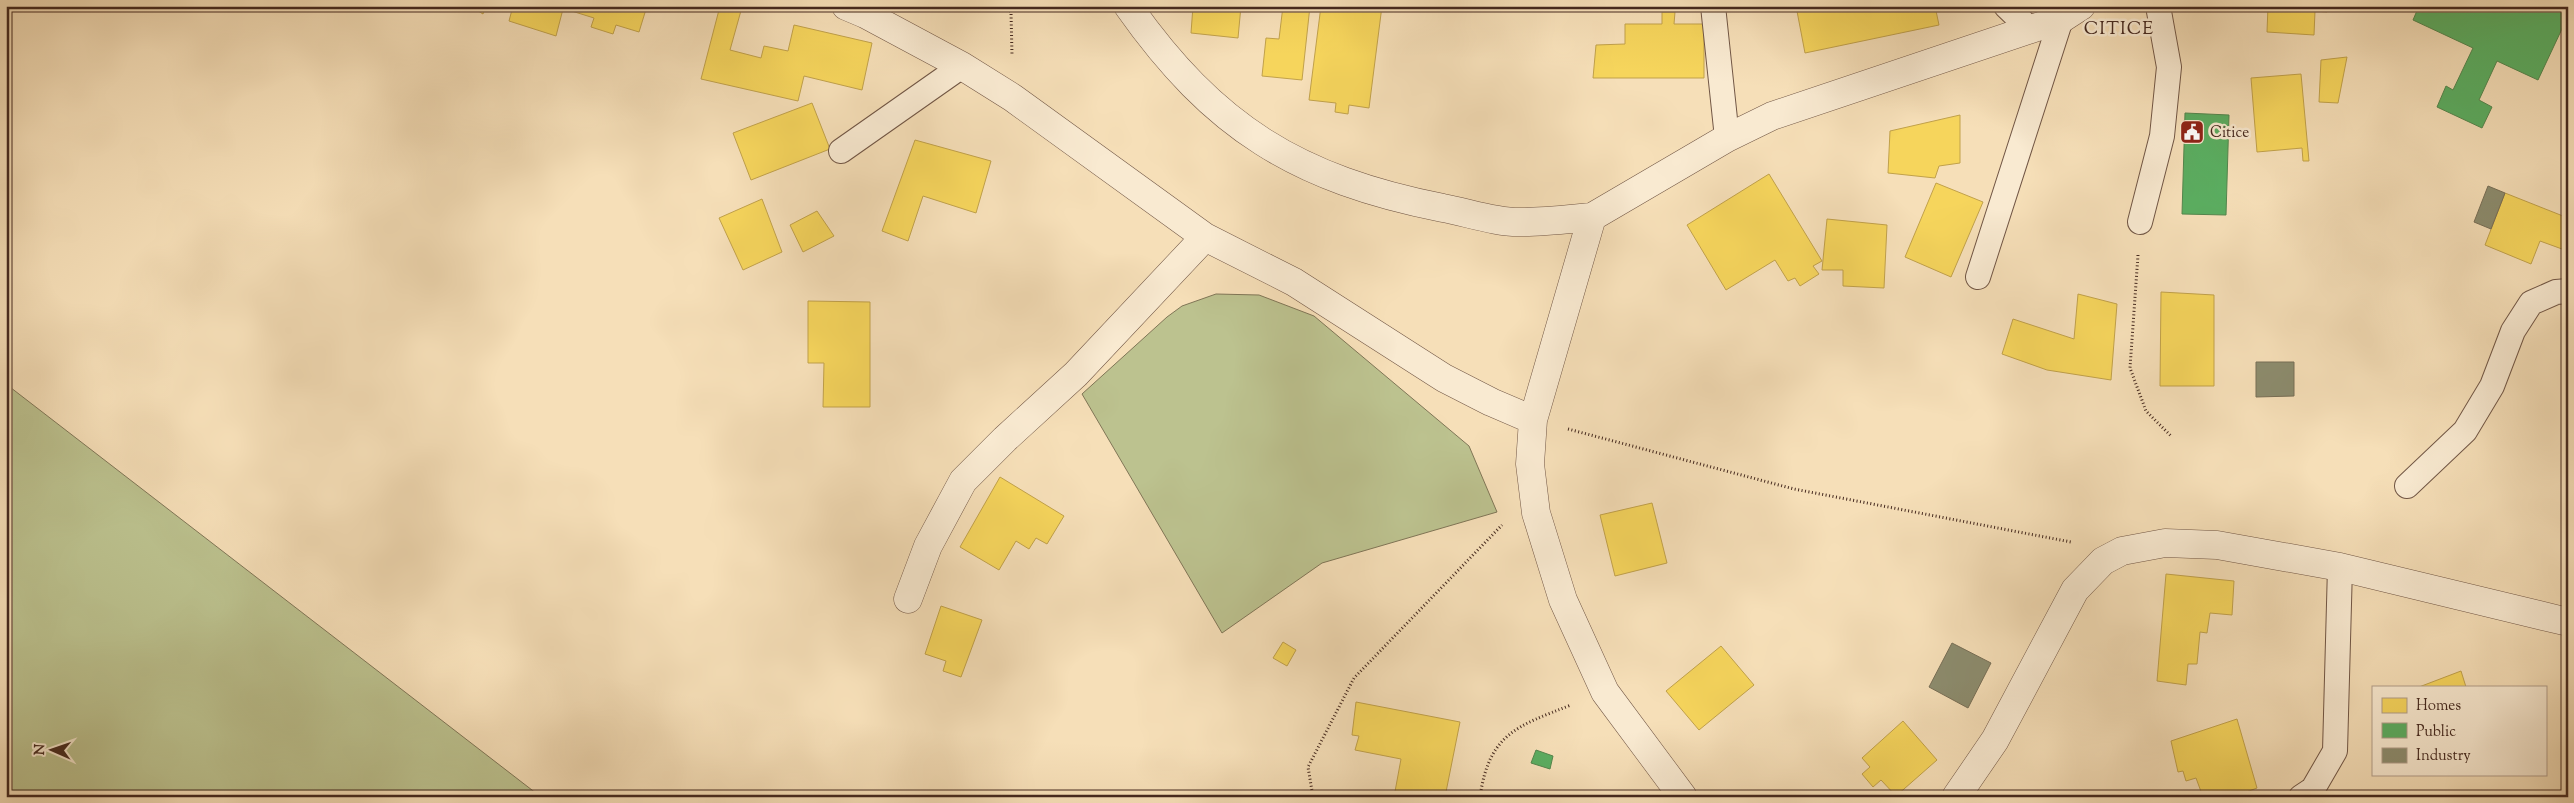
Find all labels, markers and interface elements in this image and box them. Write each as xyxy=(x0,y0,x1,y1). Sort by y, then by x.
district label: CITICE xyxy=(2084,17,2154,43)
public building icon: Citice xyxy=(2179,119,2205,145)
place label: Citice xyxy=(2210,123,2249,144)
legend xyxy=(2372,686,2546,776)
text: Homes xyxy=(2416,696,2461,717)
text: Public xyxy=(2416,722,2456,743)
north arrow xyxy=(28,726,78,776)
text: N xyxy=(31,744,51,756)
text: Industry xyxy=(2416,746,2471,767)

